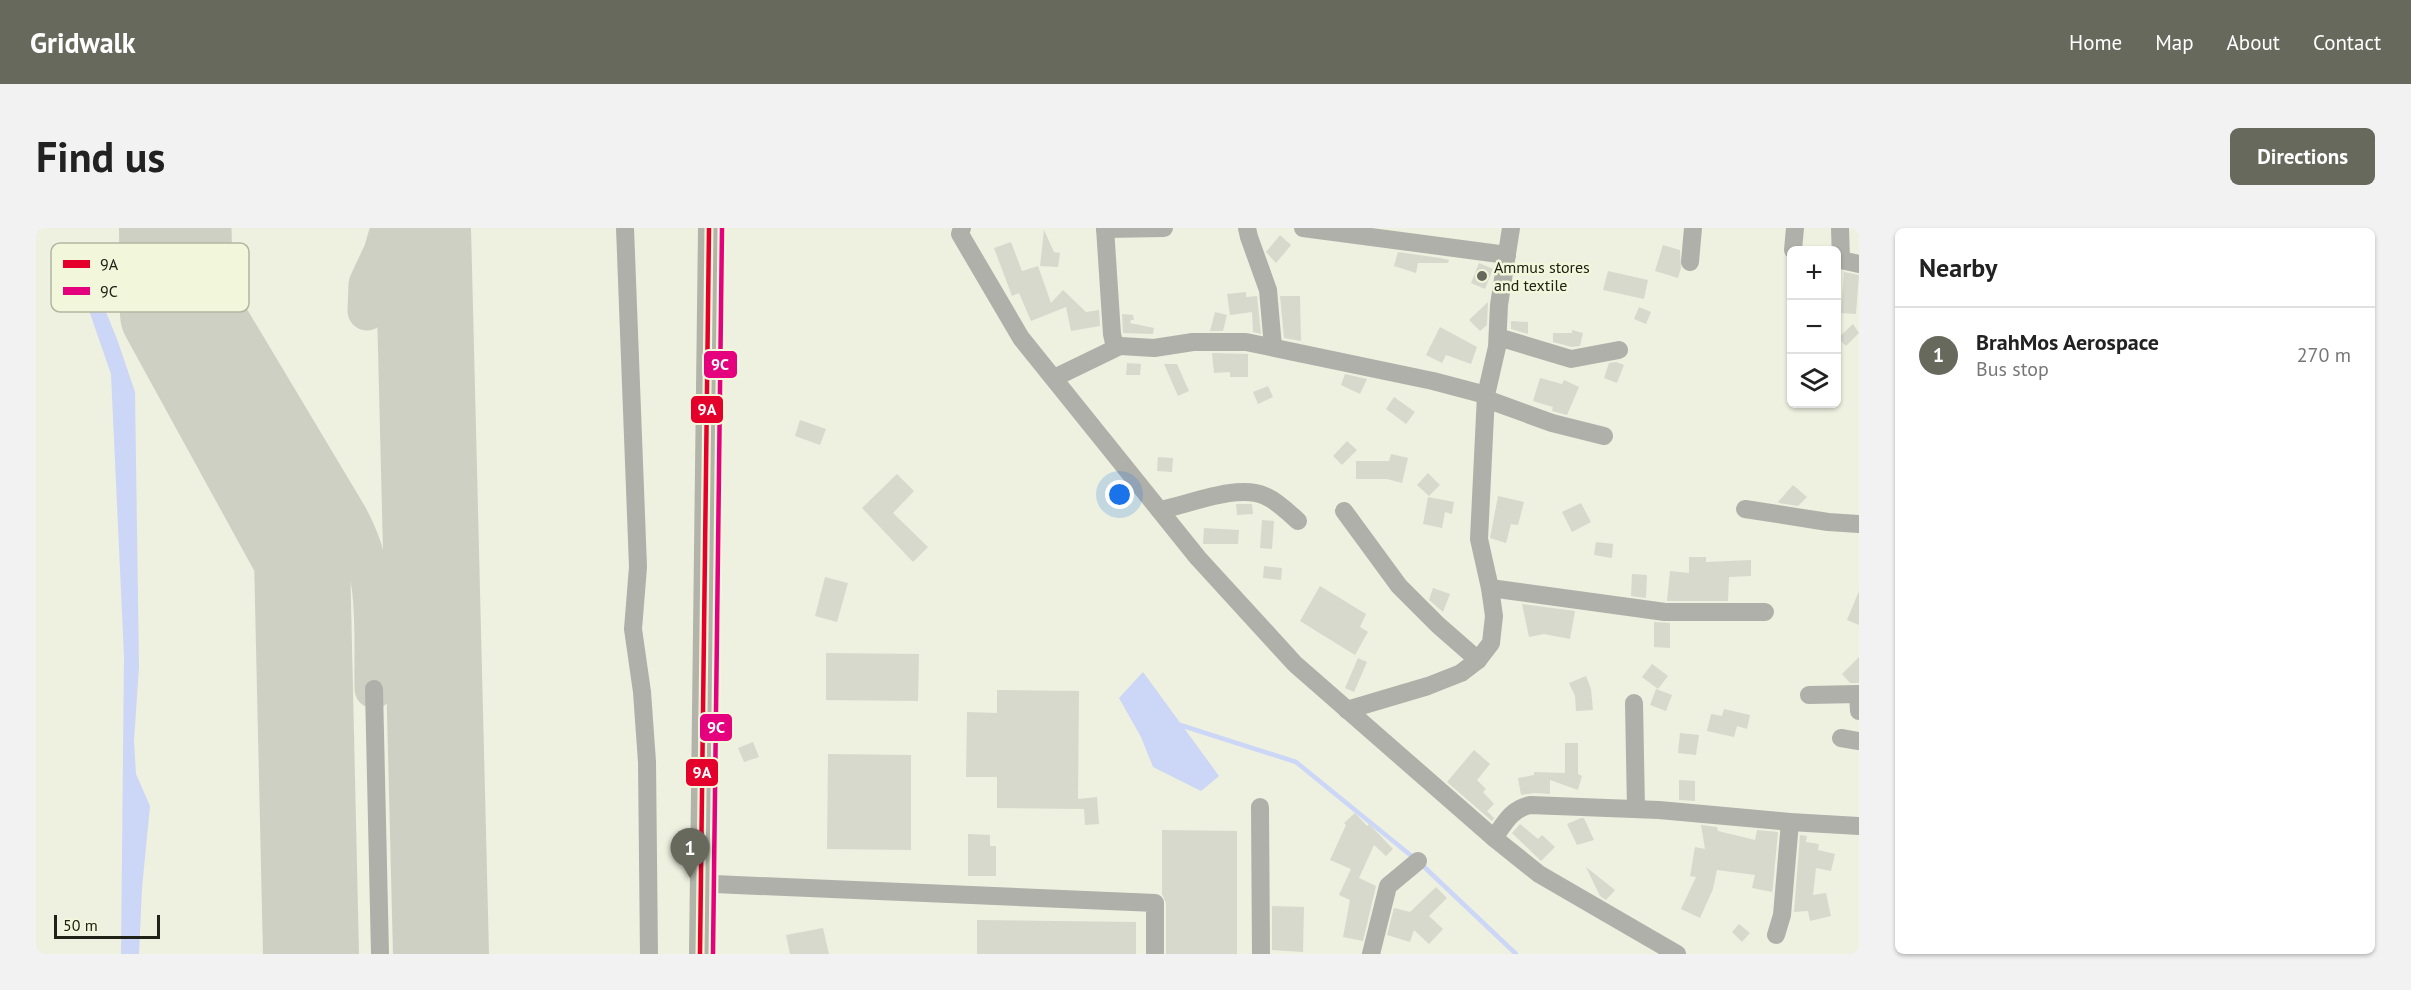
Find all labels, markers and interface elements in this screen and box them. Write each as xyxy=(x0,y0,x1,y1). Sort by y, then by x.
text: Gridwalk xyxy=(30,24,136,61)
text: Home xyxy=(2069,29,2122,56)
text: Map xyxy=(2155,29,2194,56)
text: About xyxy=(2227,29,2280,56)
text: Contact xyxy=(2313,29,2381,56)
button: Directions xyxy=(2230,128,2375,185)
text: Find us xyxy=(36,129,165,184)
legend xyxy=(51,243,249,312)
map controls xyxy=(1787,246,1841,408)
button: + xyxy=(1787,246,1841,300)
text: Nearby xyxy=(1919,251,1997,284)
text: 9A xyxy=(100,254,119,274)
place label: Ammus stores and textile xyxy=(1494,257,1590,295)
marker: Ammus stores and textile xyxy=(1475,269,1489,283)
text: 9C xyxy=(100,281,118,301)
button: − xyxy=(1787,300,1841,354)
text: BrahMos Aerospace xyxy=(1976,328,2159,356)
text: 1 xyxy=(1933,342,1944,368)
text: 270 m xyxy=(2297,342,2351,368)
line badge: 9C xyxy=(703,350,738,379)
text: 9C xyxy=(711,354,729,374)
button: layers xyxy=(1787,354,1841,408)
text: Bus stop xyxy=(1976,356,2049,382)
line badge: 9A xyxy=(690,395,724,424)
text: 9A xyxy=(698,399,717,419)
your location xyxy=(1105,480,1134,509)
line badge: 9C xyxy=(699,713,733,742)
text: 9C xyxy=(707,717,725,737)
line badge: 9A xyxy=(685,758,719,787)
text: 9A xyxy=(693,762,712,782)
pin: 1 xyxy=(670,828,710,878)
scale bar xyxy=(54,912,160,940)
text: 50 m xyxy=(63,915,98,935)

